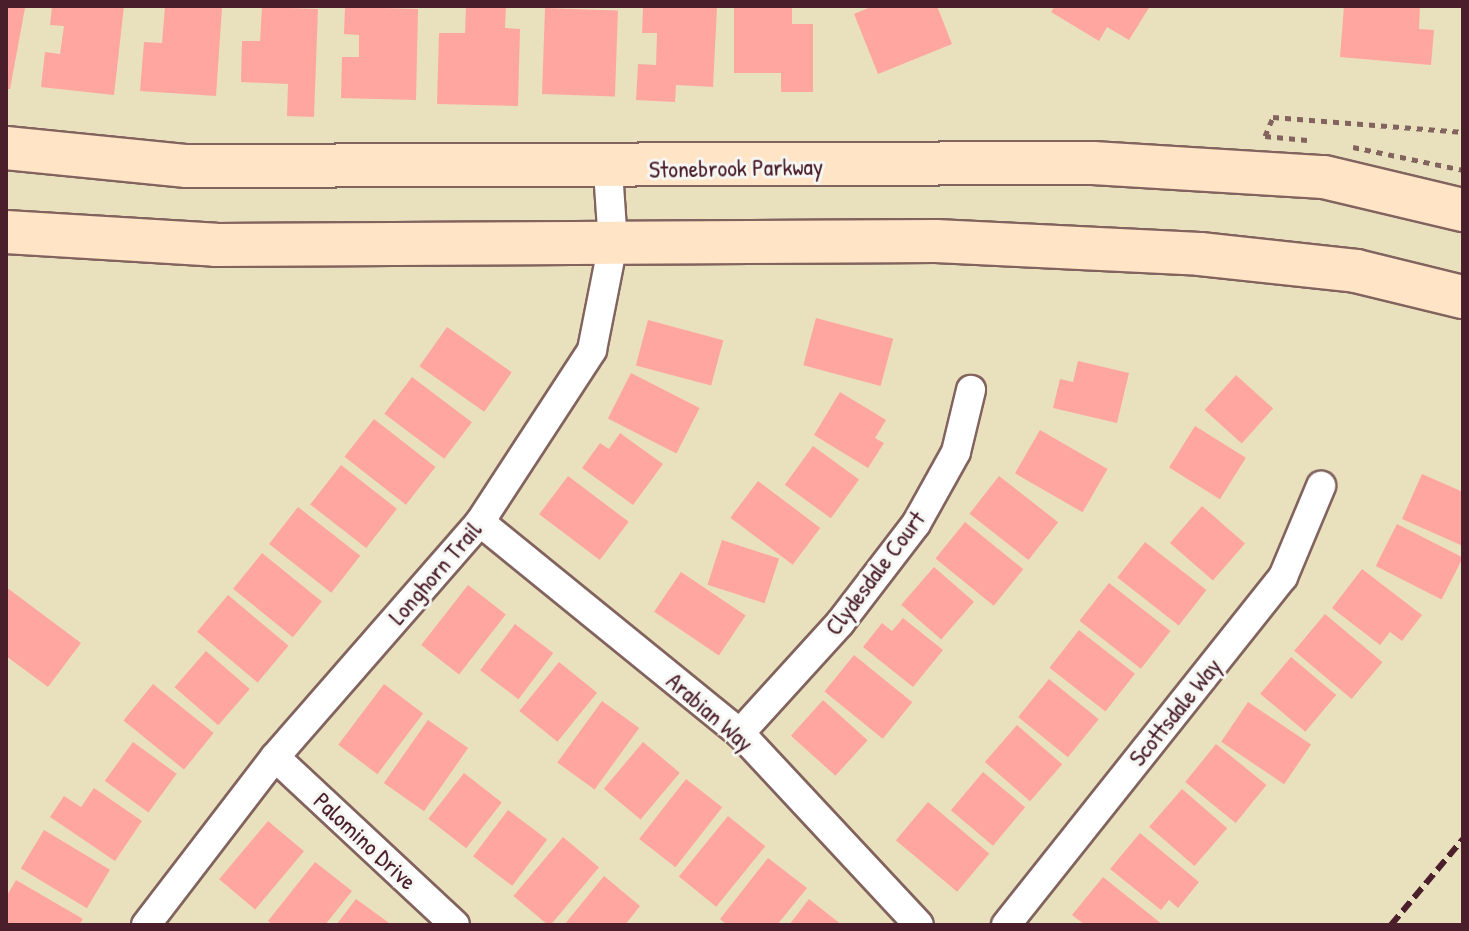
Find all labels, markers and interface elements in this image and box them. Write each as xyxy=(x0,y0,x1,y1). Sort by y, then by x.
street label: Stonebrook Parkway xyxy=(649,152,823,184)
street label: Clydesdale Court xyxy=(819,505,931,641)
street label: Longhorn Trail xyxy=(382,516,488,630)
street label: Scottsdale Way xyxy=(1123,652,1227,772)
street label: Arabian Way xyxy=(661,666,759,758)
street label: Palomino Drive xyxy=(308,786,422,896)

